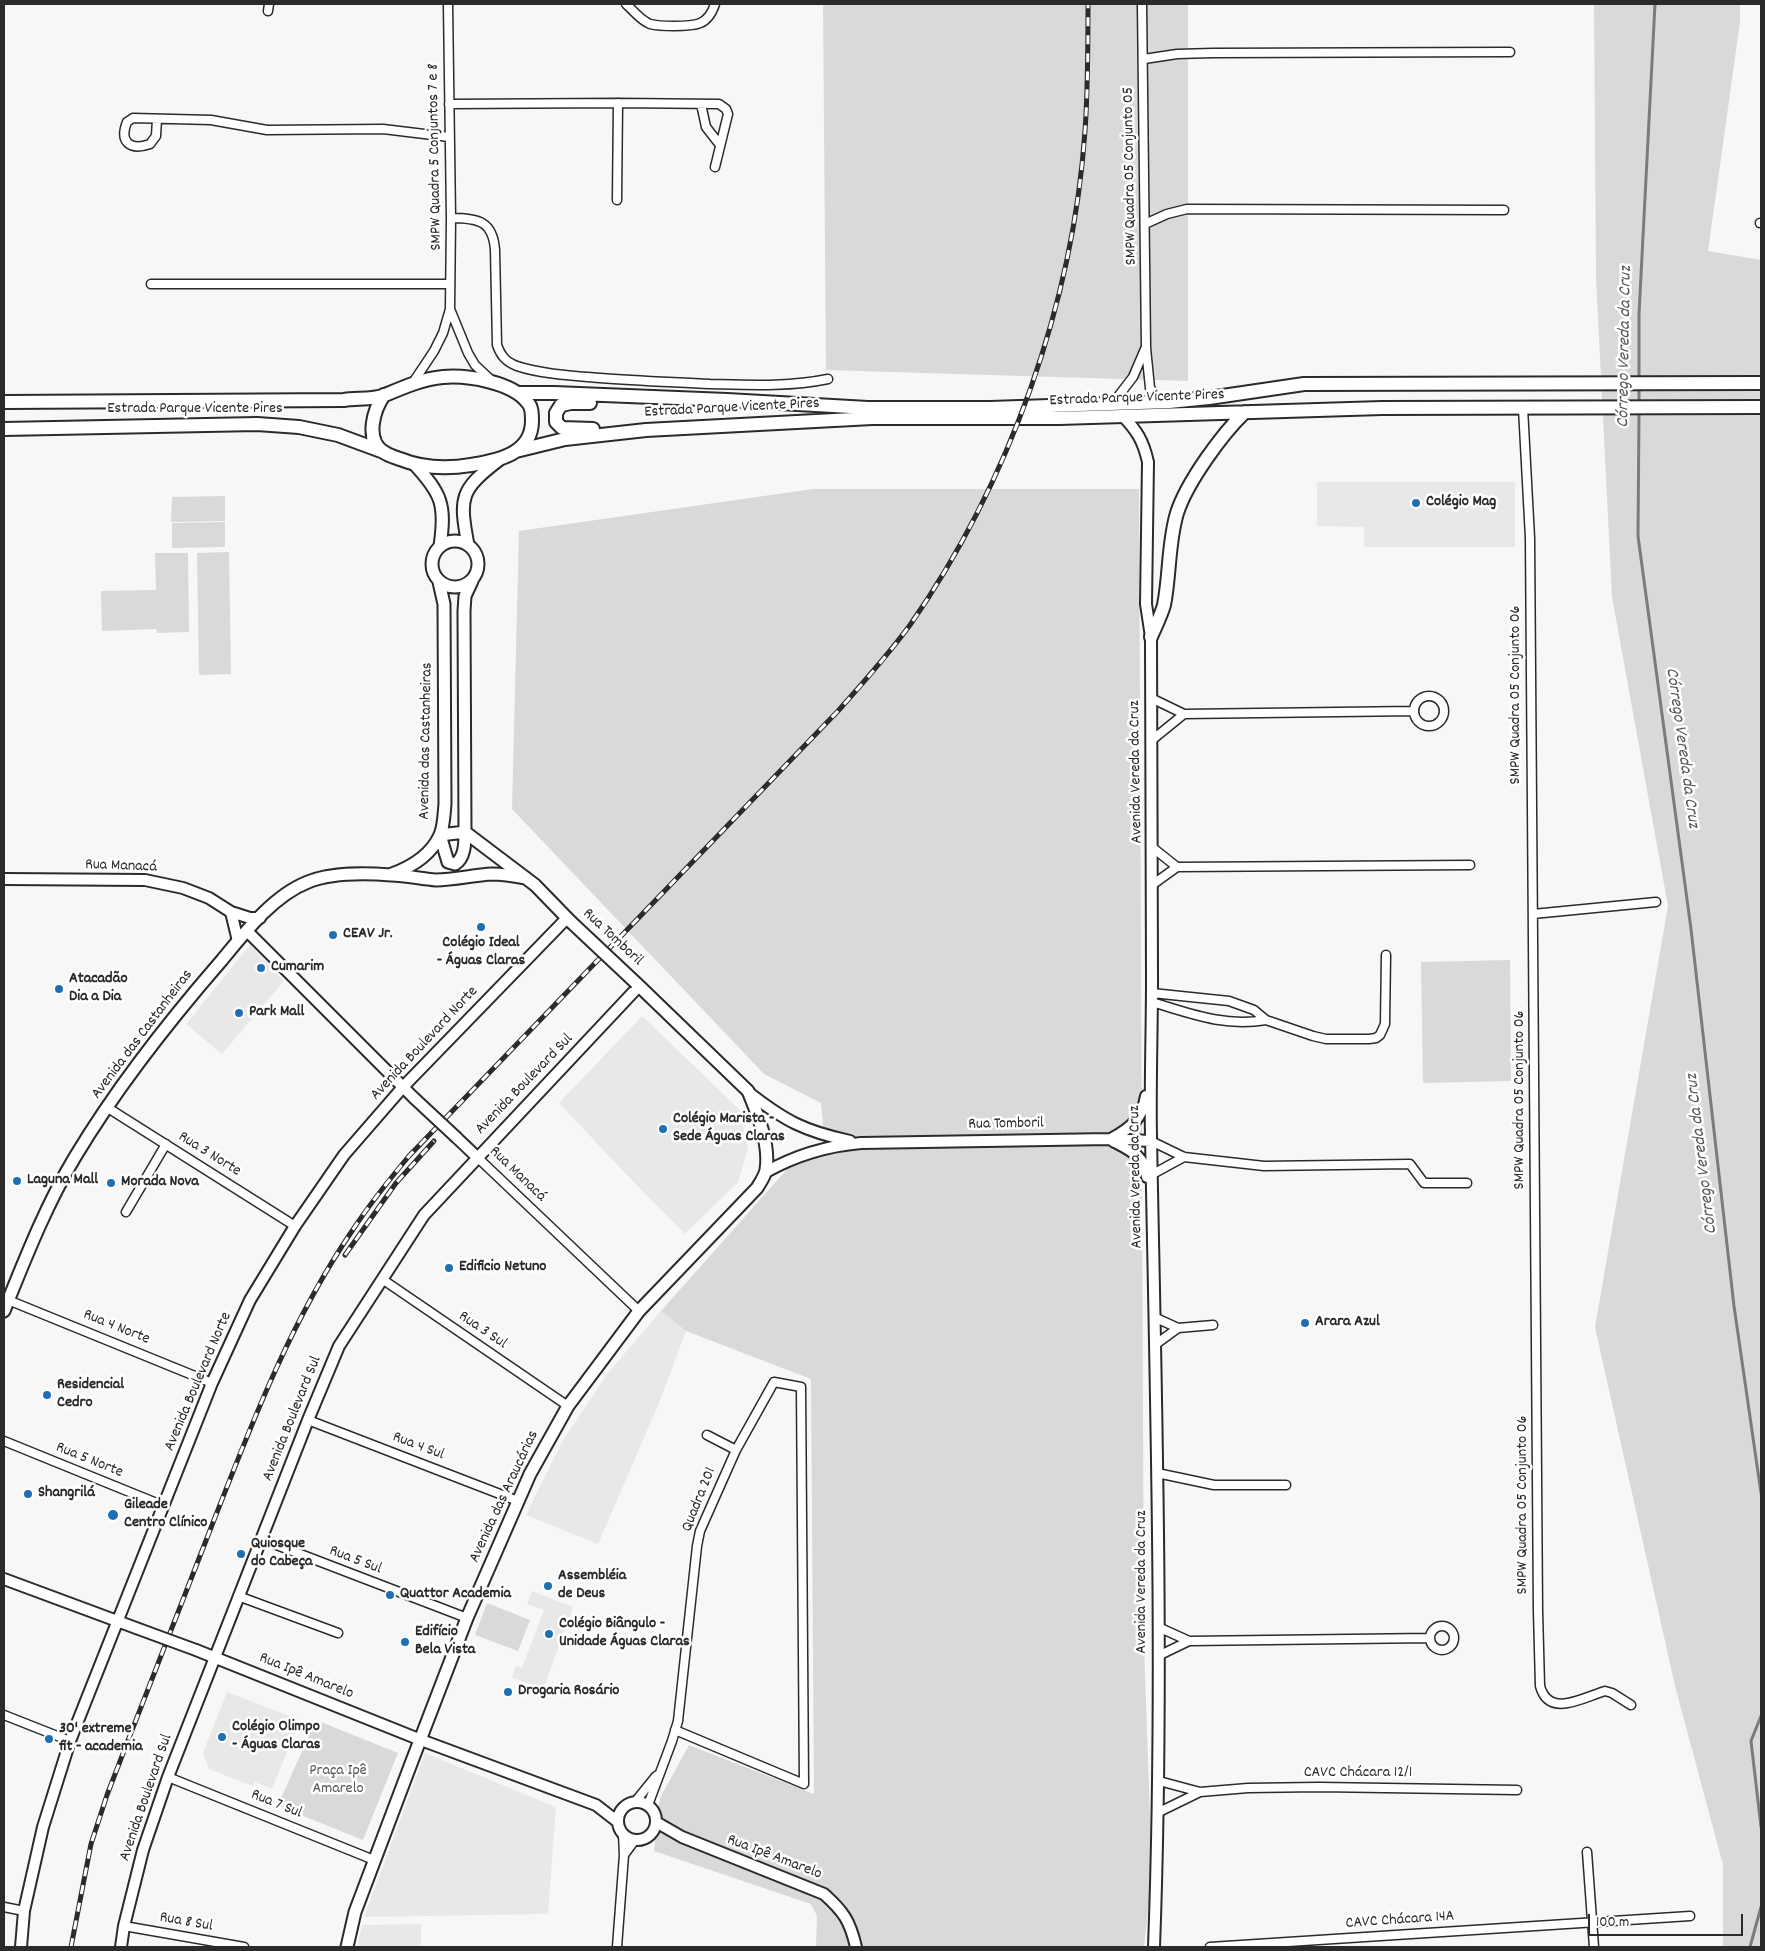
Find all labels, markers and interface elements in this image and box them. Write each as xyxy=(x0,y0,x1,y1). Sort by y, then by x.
street label: SMPW Quadra 5 Conjuntos 7 e 8 xyxy=(425,63,447,251)
street label: SMPW Quadra 05 Conjunto 05 xyxy=(1120,87,1142,265)
water label: Córrego Vereda da Cruz xyxy=(1614,266,1638,428)
street label: Estrada Parque Vicente Pires xyxy=(1049,386,1225,412)
street label: Estrada Parque Vicente Pires xyxy=(644,395,820,423)
street label: Estrada Parque Vicente Pires xyxy=(107,400,283,420)
place label: Colégio Mag xyxy=(1426,493,1496,513)
marker: Colégio Mag xyxy=(1410,497,1422,509)
street label: SMPW Quadra 05 Conjunto 06 xyxy=(1507,606,1527,784)
street label: Avenida das Castanheiras xyxy=(416,662,438,820)
water label: Córrego Vereda da Cruz xyxy=(1659,667,1703,829)
street label: Avenida Vereda da Cruz xyxy=(1126,700,1148,844)
street label: Rua Manacá xyxy=(85,856,157,878)
street label: Rua Tomboril xyxy=(578,905,646,971)
marker: Colégio Ideal - Águas Claras xyxy=(475,921,487,933)
place label: CEAV Jr. xyxy=(343,925,393,945)
marker: CEAV Jr. xyxy=(327,929,339,941)
place label: Colégio Ideal - Águas Claras xyxy=(437,934,525,972)
place label: Cumarim xyxy=(271,958,324,978)
marker: Cumarim xyxy=(255,962,267,974)
street label: Avenida das Castanheiras xyxy=(88,966,198,1104)
place label: Atacadão Dia a Dia xyxy=(69,970,128,1008)
marker: Atacadão Dia a Dia xyxy=(53,983,65,995)
street label: Avenida Boulevard Norte xyxy=(367,983,483,1105)
place label: Park Mall xyxy=(249,1003,304,1023)
marker: Park Mall xyxy=(233,1007,245,1019)
street label: SMPW Quadra 05 Conjunto 06 xyxy=(1511,1011,1531,1189)
street label: Avenida Boulevard Sul xyxy=(472,1031,578,1139)
water label: Córrego Vereda da Cruz xyxy=(1682,1073,1724,1235)
street label: Avenida Vereda da Cruz xyxy=(1126,1105,1148,1249)
place label: Colégio Marista - Sede Águas Claras xyxy=(673,1110,785,1148)
street label: Rua Tomboril xyxy=(968,1115,1044,1135)
marker: Colégio Marista - Sede Águas Claras xyxy=(657,1123,669,1135)
street label: Rua 3 Norte xyxy=(174,1128,244,1182)
street label: Rua Manacá xyxy=(484,1143,550,1207)
place label: Laguna Mall xyxy=(27,1171,98,1191)
place label: Morada Nova xyxy=(121,1173,199,1193)
marker: Laguna Mall xyxy=(11,1175,23,1187)
marker: Morada Nova xyxy=(105,1177,117,1189)
place label: Edificio Netuno xyxy=(459,1258,546,1278)
marker: Edificio Netuno xyxy=(443,1262,455,1274)
street label: Rua 4 Norte xyxy=(80,1306,152,1350)
street label: Rua 3 Sul xyxy=(454,1308,510,1354)
street label: Avenida Boulevard Norte xyxy=(161,1310,237,1454)
place label: Arara Azul xyxy=(1315,1313,1380,1333)
marker: Arara Azul xyxy=(1299,1317,1311,1329)
street label: Avenida Boulevard Sul xyxy=(259,1354,327,1484)
place label: Residencial Cedro xyxy=(57,1376,124,1414)
marker: Residencial Cedro xyxy=(41,1389,53,1401)
street label: SMPW Quadra 05 Conjunto 06 xyxy=(1514,1416,1534,1594)
street label: Rua 4 Sul xyxy=(389,1428,447,1466)
street label: Avenida das Araucárias xyxy=(466,1428,544,1566)
street label: Rua 5 Norte xyxy=(53,1439,125,1483)
street label: Quadra 201 xyxy=(678,1465,722,1535)
place label: Shangrilá xyxy=(38,1484,95,1504)
marker: Shangrilá xyxy=(22,1488,34,1500)
place label: Gileade Centro Clínico xyxy=(124,1496,207,1534)
marker: Gileade Centro Clínico xyxy=(106,1508,120,1522)
street label: Avenida Vereda da Cruz xyxy=(1133,1510,1153,1654)
place label: Quiosque do Cabeça xyxy=(251,1535,313,1573)
street label: Rua 5 Sul xyxy=(326,1542,384,1580)
marker: Quiosque do Cabeça xyxy=(235,1548,247,1560)
place label: Assembléia de Deus xyxy=(558,1567,626,1605)
marker: Assembléia de Deus xyxy=(542,1580,554,1592)
place label: Quattor Academia xyxy=(400,1585,511,1605)
marker: Quattor Academia xyxy=(384,1589,396,1601)
place label: Colégio Biângulo - Unidade Águas Claras xyxy=(559,1615,690,1653)
place label: Edifício Bela Vista xyxy=(415,1623,475,1661)
marker: Colégio Biângulo - Unidade Águas Claras xyxy=(543,1628,555,1640)
marker: Edifício Bela Vista xyxy=(399,1636,411,1648)
street label: Rua Ipê Amarelo xyxy=(256,1649,356,1705)
place label: Drogaria Rosário xyxy=(518,1682,619,1702)
marker: Drogaria Rosário xyxy=(502,1686,514,1698)
place label: Colégio Olimpo - Águas Claras xyxy=(232,1718,321,1756)
place label: 30' extreme fit - academia xyxy=(59,1720,143,1758)
marker: Colégio Olimpo - Águas Claras xyxy=(216,1731,228,1743)
street label: Avenida Boulevard Sul xyxy=(116,1732,178,1864)
marker: 30' extreme fit - academia xyxy=(43,1733,55,1745)
park label: Praça Ipê Amarelo xyxy=(309,1762,367,1800)
street label: CAVC Chácara 12/1 xyxy=(1304,1764,1412,1784)
street label: Rua 7 Sul xyxy=(248,1786,304,1824)
street label: Rua Ipê Amarelo xyxy=(724,1831,824,1885)
scale bar xyxy=(1590,1904,1745,1936)
street label: CAVC Chácara 14A xyxy=(1345,1908,1455,1934)
street label: Rua 8 Sul xyxy=(158,1909,214,1937)
text: 100 m xyxy=(1596,1912,1629,1934)

